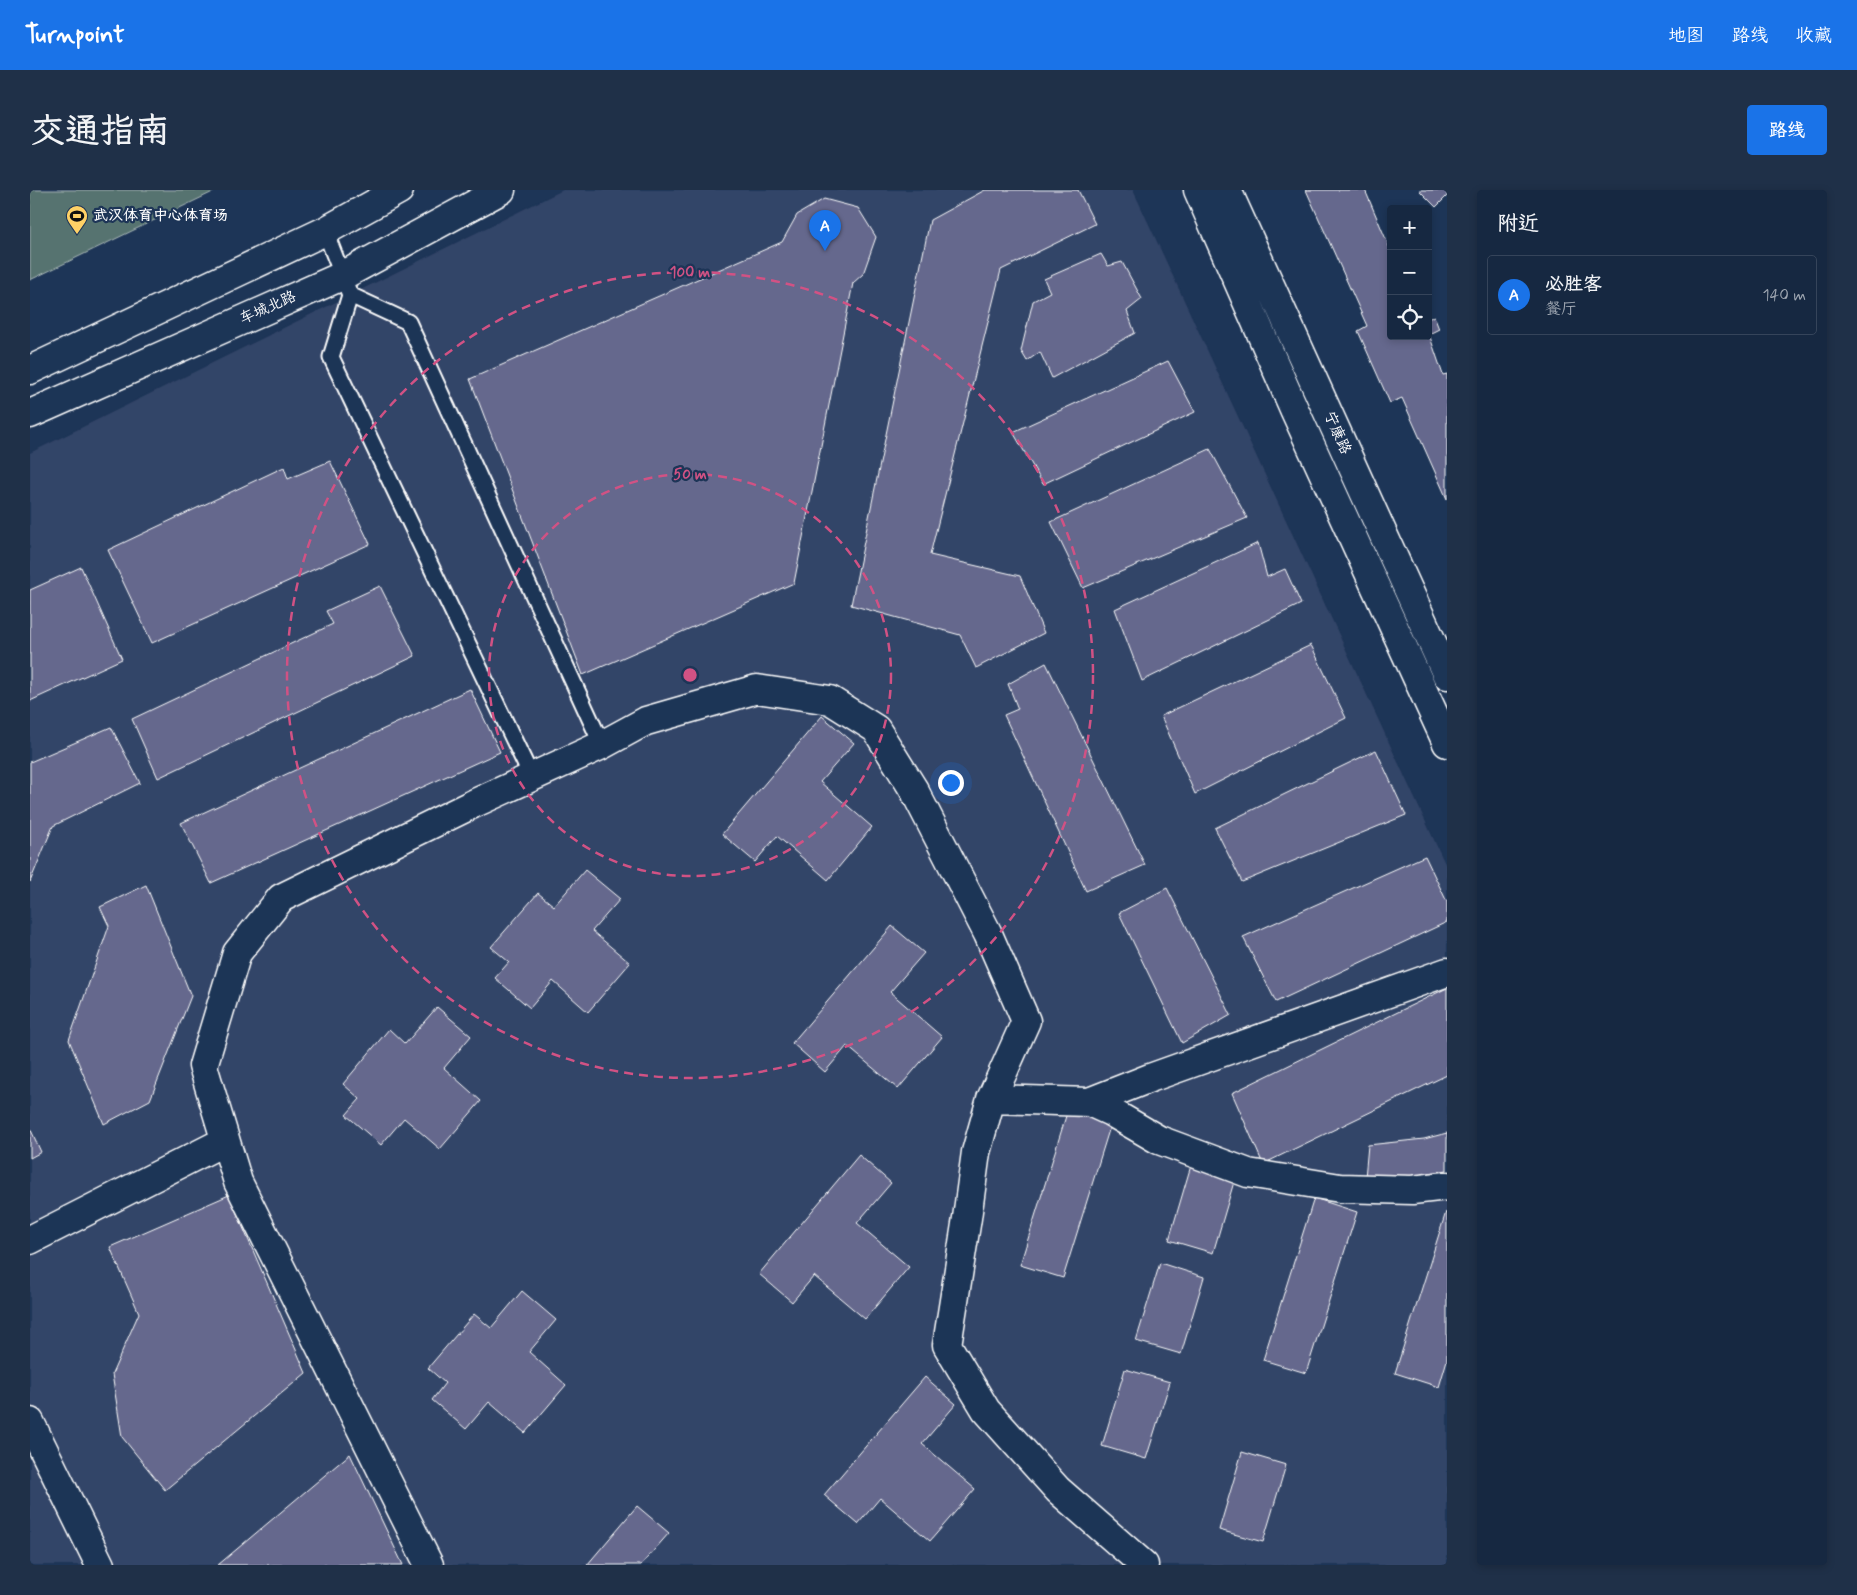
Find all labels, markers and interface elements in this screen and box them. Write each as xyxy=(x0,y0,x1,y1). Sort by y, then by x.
text: Turnpoint xyxy=(25,20,125,51)
text: 地图 xyxy=(1668,24,1704,48)
text: 路线 xyxy=(1732,24,1768,48)
text: 收藏 xyxy=(1796,24,1832,48)
button: 路线 xyxy=(1747,105,1827,155)
text: 交通指南 xyxy=(30,109,170,155)
sports icon: 武汉体育中心体育场 xyxy=(65,204,89,235)
map controls xyxy=(1387,205,1432,340)
button: + xyxy=(1387,205,1432,250)
place label: 武汉体育中心体育场 xyxy=(93,206,228,226)
pin: A xyxy=(809,210,841,251)
text: 附近 xyxy=(1497,210,1539,238)
button: − xyxy=(1387,250,1432,295)
text: 100 m xyxy=(670,263,710,283)
text: 必胜客 xyxy=(1545,272,1602,297)
text: A xyxy=(1509,285,1519,306)
text: 140 m xyxy=(1762,285,1806,306)
street label: 车城北路 xyxy=(237,287,299,329)
button: locate xyxy=(1387,295,1432,340)
text: 餐厅 xyxy=(1545,299,1577,320)
street label: 宁康路 xyxy=(1319,408,1355,458)
text: 50 m xyxy=(673,465,707,485)
centre of rings xyxy=(681,666,699,684)
your location xyxy=(938,770,964,796)

